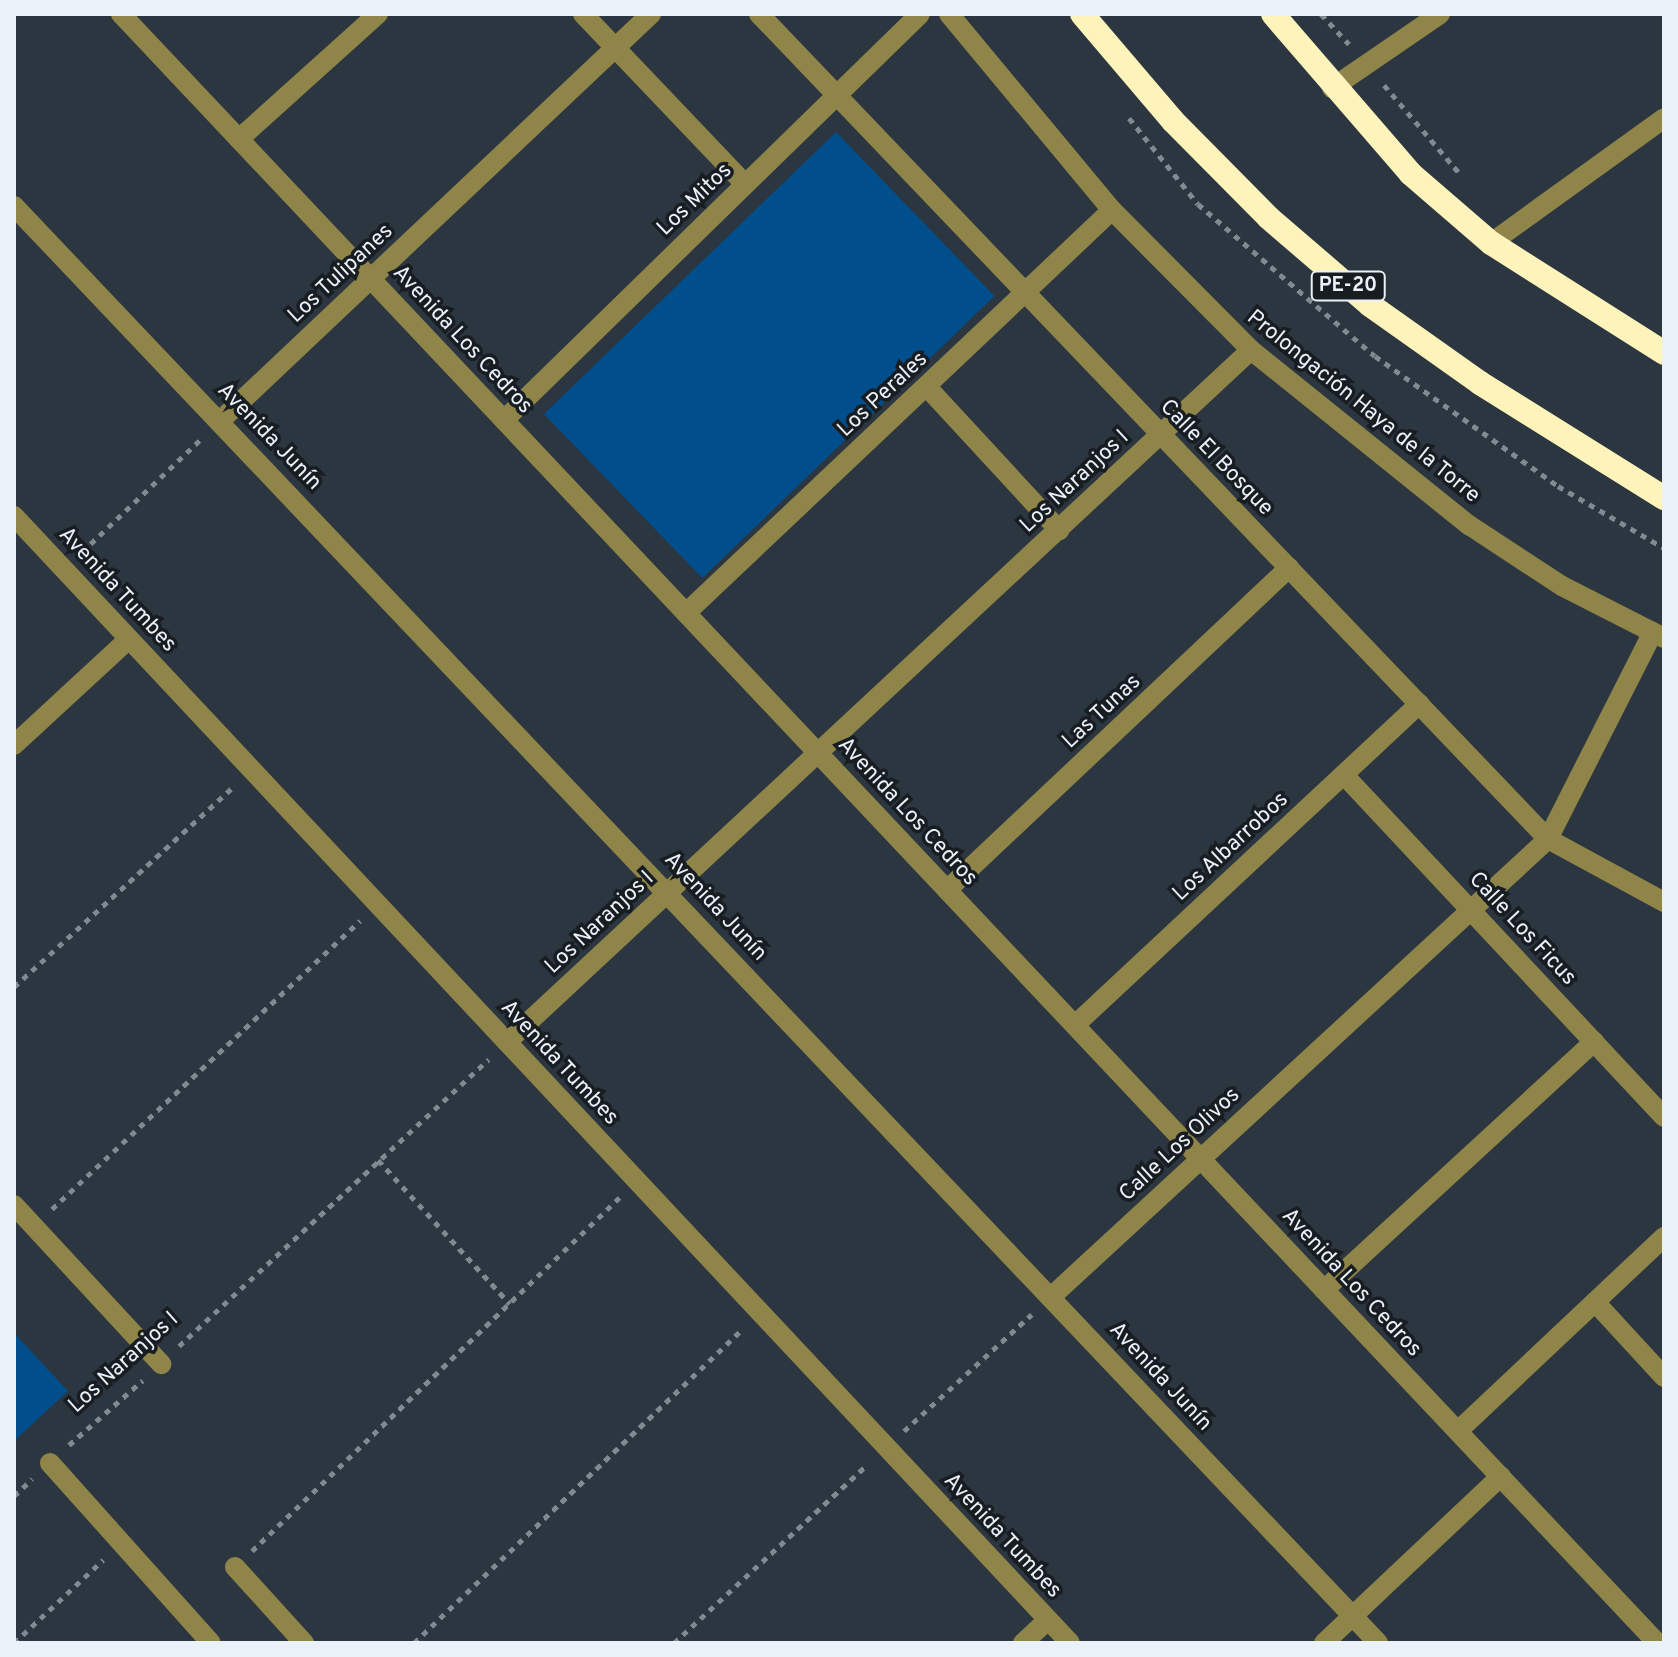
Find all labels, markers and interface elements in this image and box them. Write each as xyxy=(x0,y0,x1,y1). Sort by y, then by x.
street label: Los Mitos xyxy=(652,158,738,242)
street label: Los Tulipanes xyxy=(283,218,399,330)
street label: Avenida Los Cedros xyxy=(386,260,538,420)
road number: PE-20 xyxy=(1310,270,1386,302)
street label: Prolongación Haya de la Torre xyxy=(1241,305,1485,509)
street label: Los Perales xyxy=(833,347,933,443)
street label: Avenida Junín xyxy=(211,378,327,496)
street label: Calle El Bosque xyxy=(1154,394,1278,522)
street label: Los Naranjos I xyxy=(1015,425,1135,539)
street label: Avenida Tumbes xyxy=(52,522,182,658)
street label: Las Tunas xyxy=(1057,669,1147,755)
street label: Avenida Los Cedros xyxy=(831,732,983,892)
street label: Los Albarrobos xyxy=(1168,787,1294,907)
street label: Avenida Junín xyxy=(658,847,772,967)
street label: Los Naranjos I xyxy=(540,866,660,980)
street label: Calle Los Ficus xyxy=(1463,867,1581,991)
street label: Avenida Tumbes xyxy=(494,995,624,1131)
street label: Calle Los Olivos xyxy=(1114,1082,1246,1208)
street label: Avenida Los Cedros xyxy=(1275,1203,1427,1363)
street label: Los Naranjos I xyxy=(64,1307,184,1419)
street label: Avenida Junín xyxy=(1103,1317,1217,1437)
street label: Avenida Tumbes xyxy=(937,1468,1067,1604)

